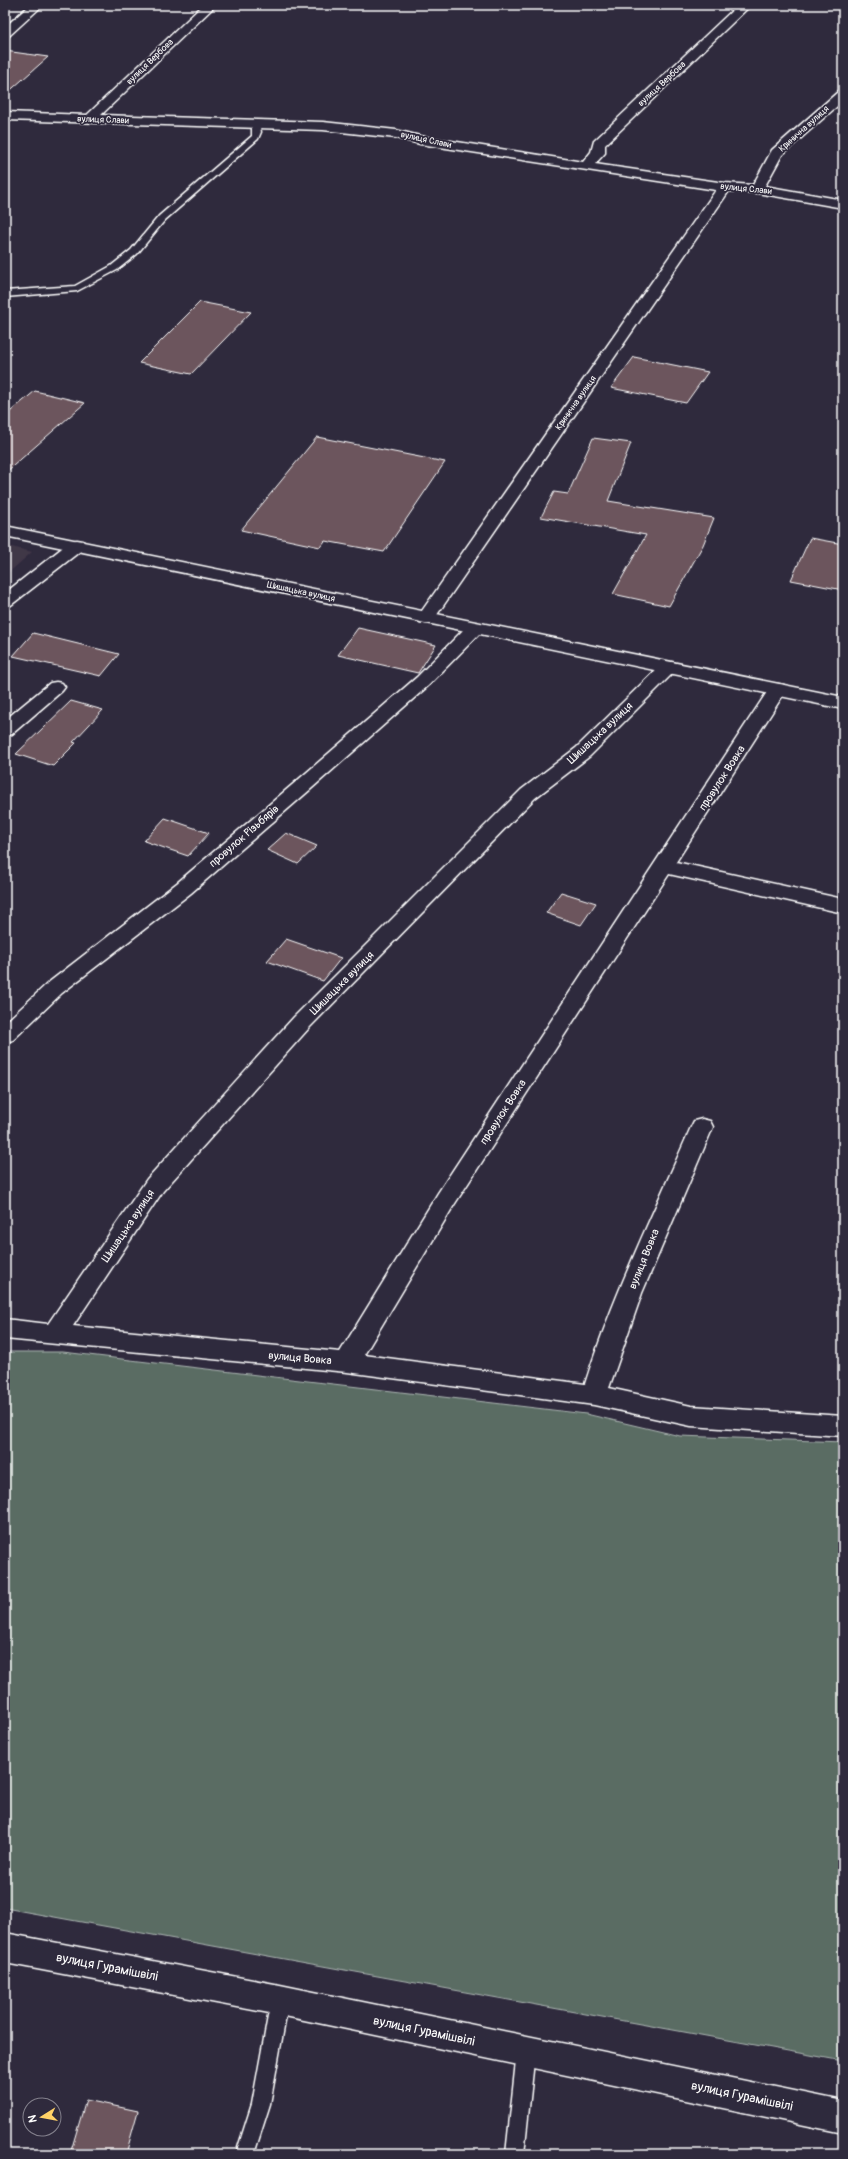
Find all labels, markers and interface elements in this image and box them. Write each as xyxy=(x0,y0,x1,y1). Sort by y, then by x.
street label: вулиця Вербова xyxy=(124,37,176,87)
street label: вулиця Вербова xyxy=(636,59,688,109)
street label: Кринична вулиця xyxy=(777,104,831,154)
street label: вулиця Слави xyxy=(77,114,129,126)
street label: вулиця Слави xyxy=(400,129,452,151)
street label: вулиця Слави xyxy=(720,181,772,197)
street label: Кринична вулиця xyxy=(553,374,599,432)
street label: Шишацька вулиця xyxy=(266,579,336,605)
street label: Шишацька вулиця xyxy=(565,699,635,767)
street label: провулок Вовка xyxy=(696,743,748,813)
street label: провулок Різьбярів xyxy=(206,802,282,870)
street label: Шишацька вулиця xyxy=(307,948,377,1018)
street label: провулок Вовка xyxy=(477,1077,529,1147)
street label: Шишацька вулиця xyxy=(99,1187,157,1265)
street label: вулиця Вовка xyxy=(626,1227,662,1291)
street label: вулиця Вовка xyxy=(268,1349,332,1367)
street label: вулиця Гурамішвілі xyxy=(55,1949,159,1985)
street label: вулиця Гурамішвілі xyxy=(372,2012,476,2050)
street label: вулиця Гурамішвілі xyxy=(690,2077,794,2115)
north arrow xyxy=(22,2097,62,2137)
text: N xyxy=(25,2113,40,2124)

